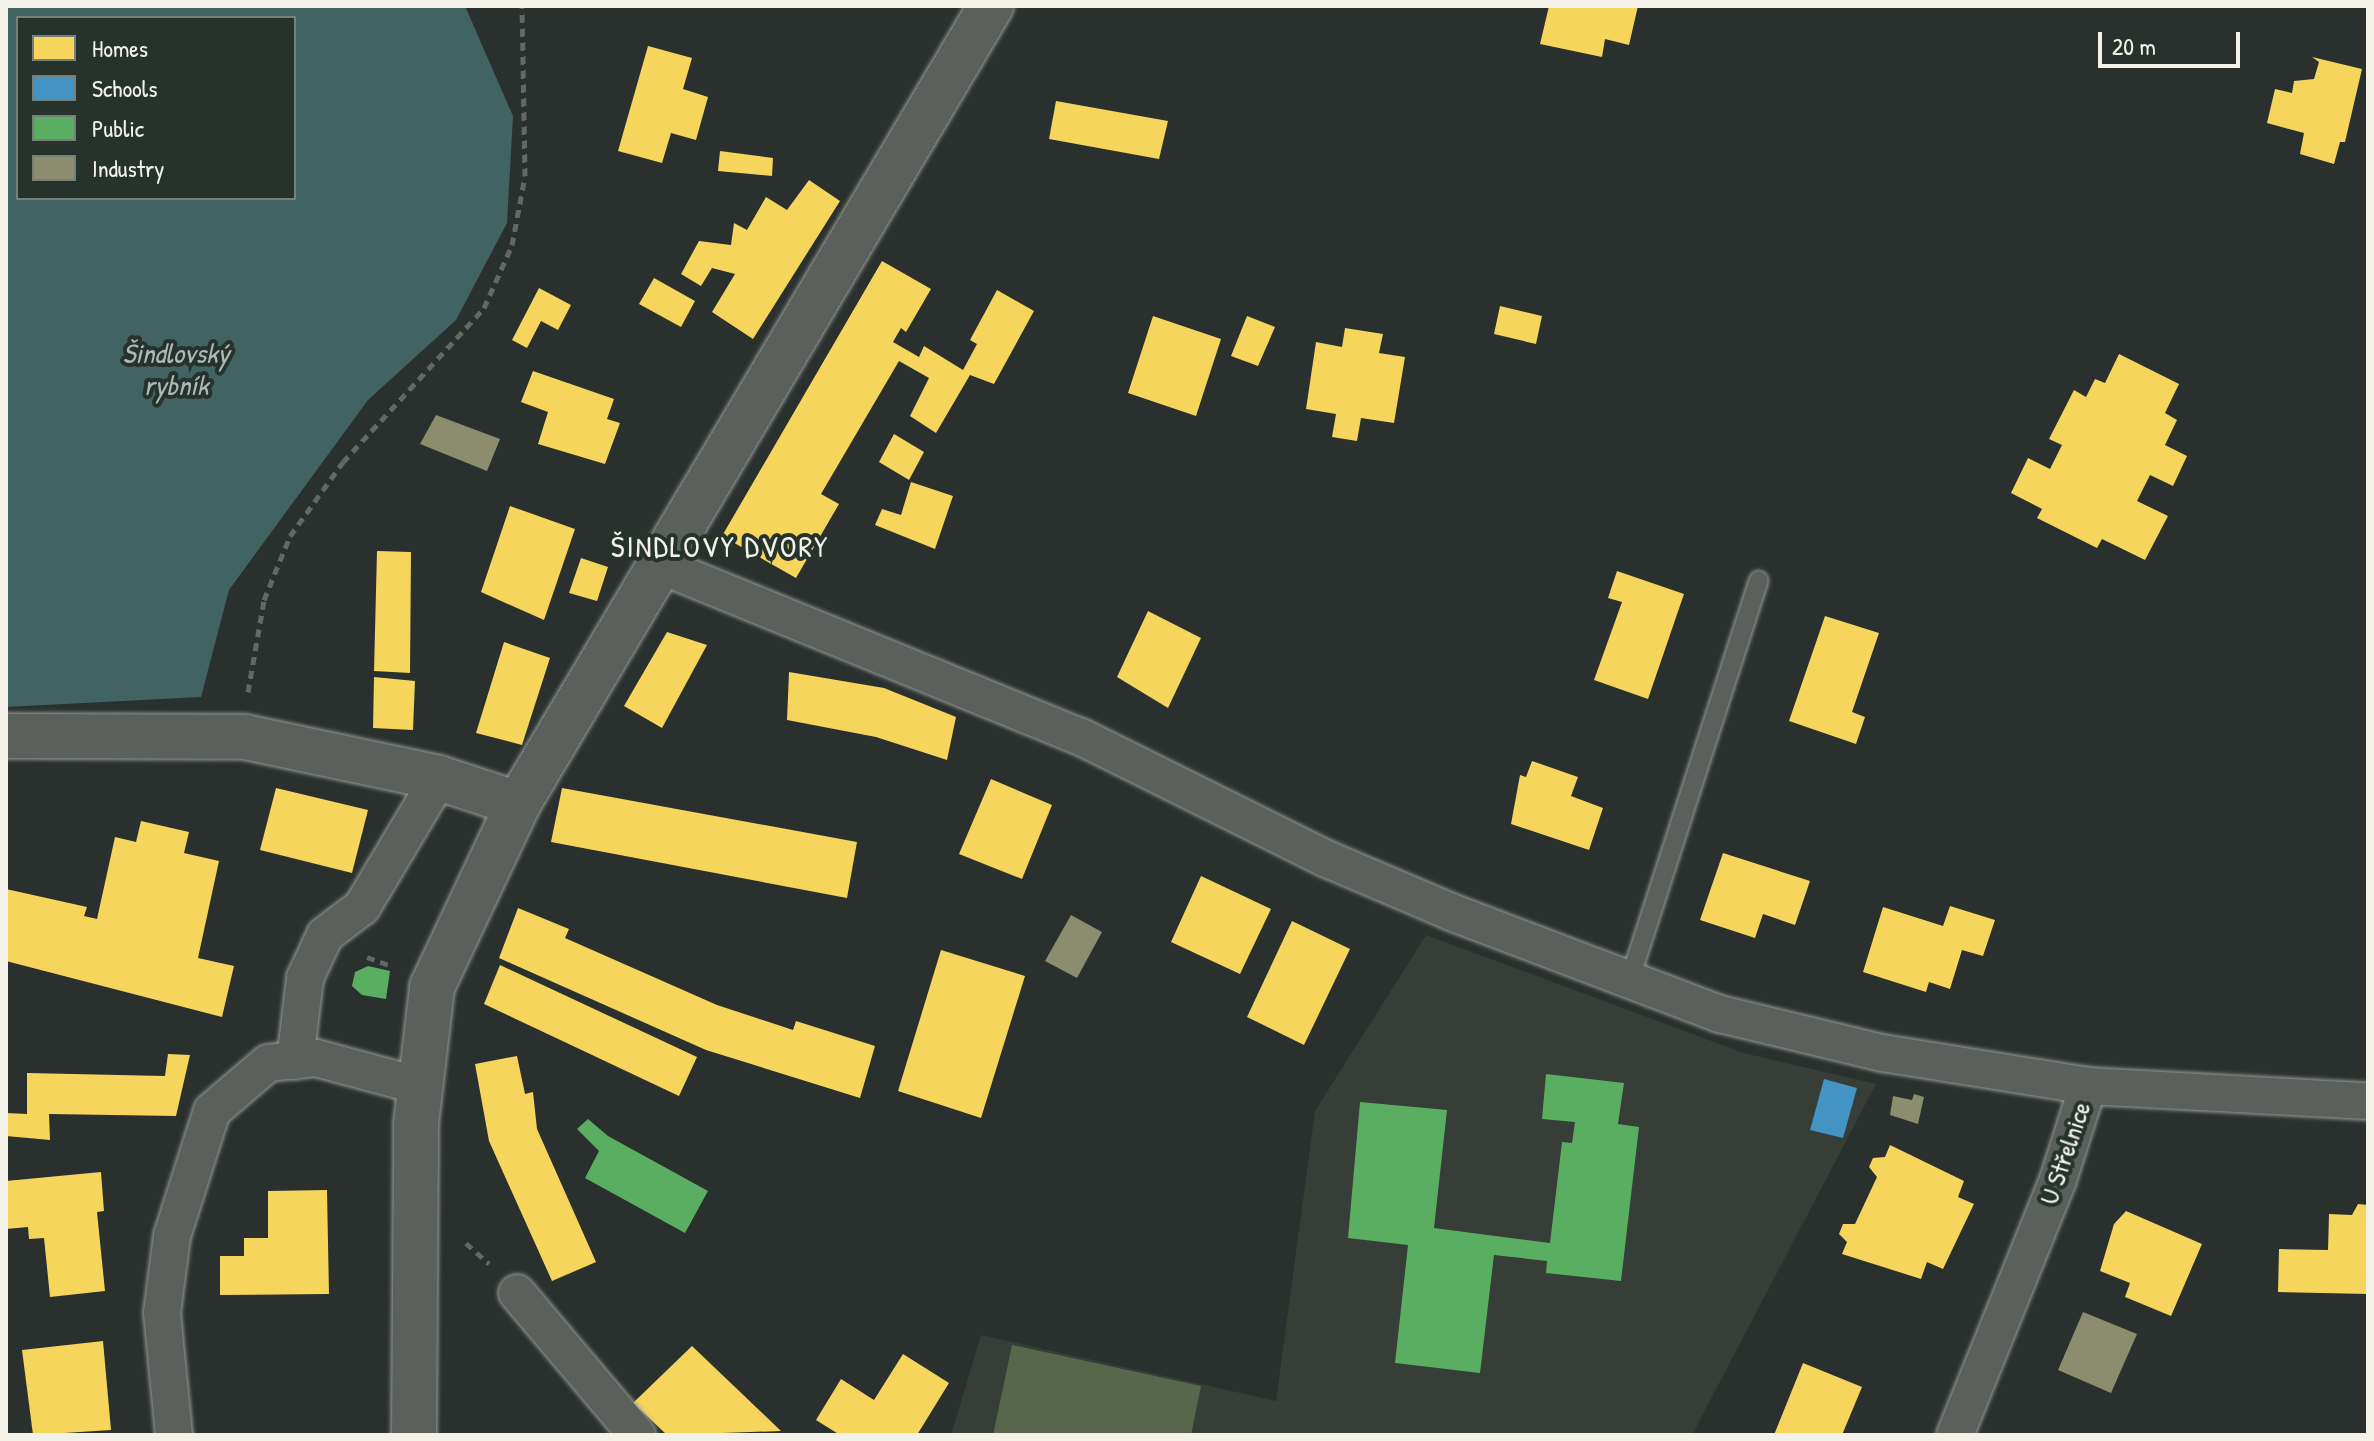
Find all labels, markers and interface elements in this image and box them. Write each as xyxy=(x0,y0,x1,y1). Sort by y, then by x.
legend xyxy=(16,16,296,200)
scale bar xyxy=(2102,16,2244,66)
text: 20 m xyxy=(2112,30,2156,62)
text: Homes xyxy=(92,32,148,64)
text: Schools xyxy=(92,72,157,104)
text: Public xyxy=(92,112,144,144)
text: Industry xyxy=(92,152,164,184)
water label: Šindlovský rybník xyxy=(123,336,229,402)
district label: ŠINDLOVY DVORY xyxy=(611,528,829,564)
street label: U Střelnice xyxy=(2033,1098,2097,1208)

